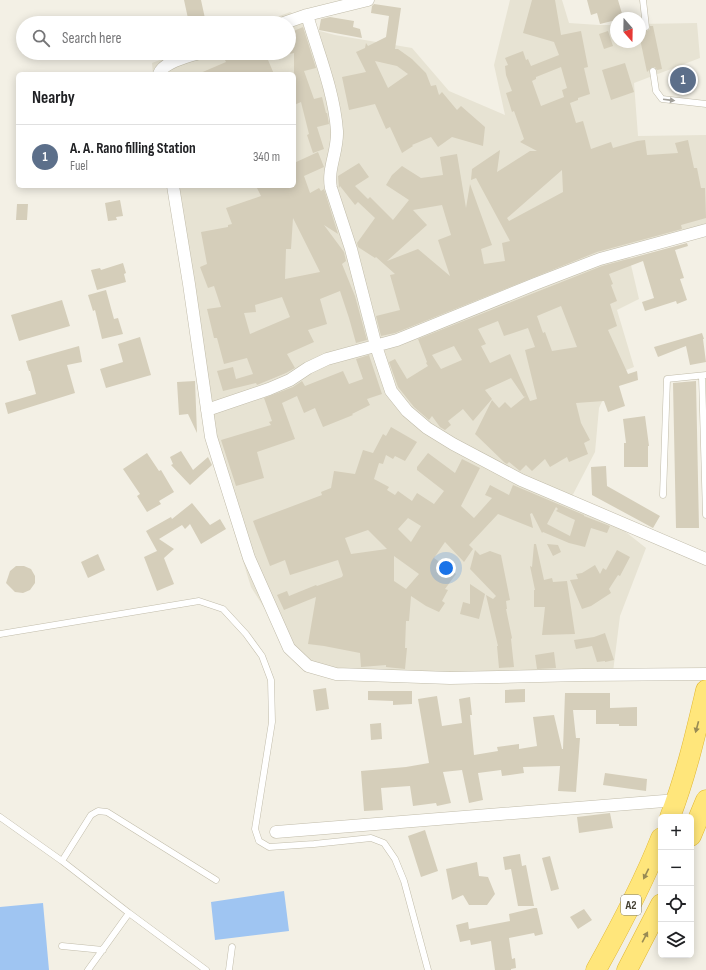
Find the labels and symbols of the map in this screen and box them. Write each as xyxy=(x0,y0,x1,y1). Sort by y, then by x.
north arrow xyxy=(610,12,646,48)
pin: 1 xyxy=(670,65,696,95)
one-way arrow xyxy=(663,97,675,103)
your location xyxy=(436,558,456,578)
one-way arrow xyxy=(693,721,699,734)
one-way arrow xyxy=(643,869,649,880)
road number: A2 xyxy=(621,895,641,915)
one-way arrow xyxy=(641,931,648,943)

